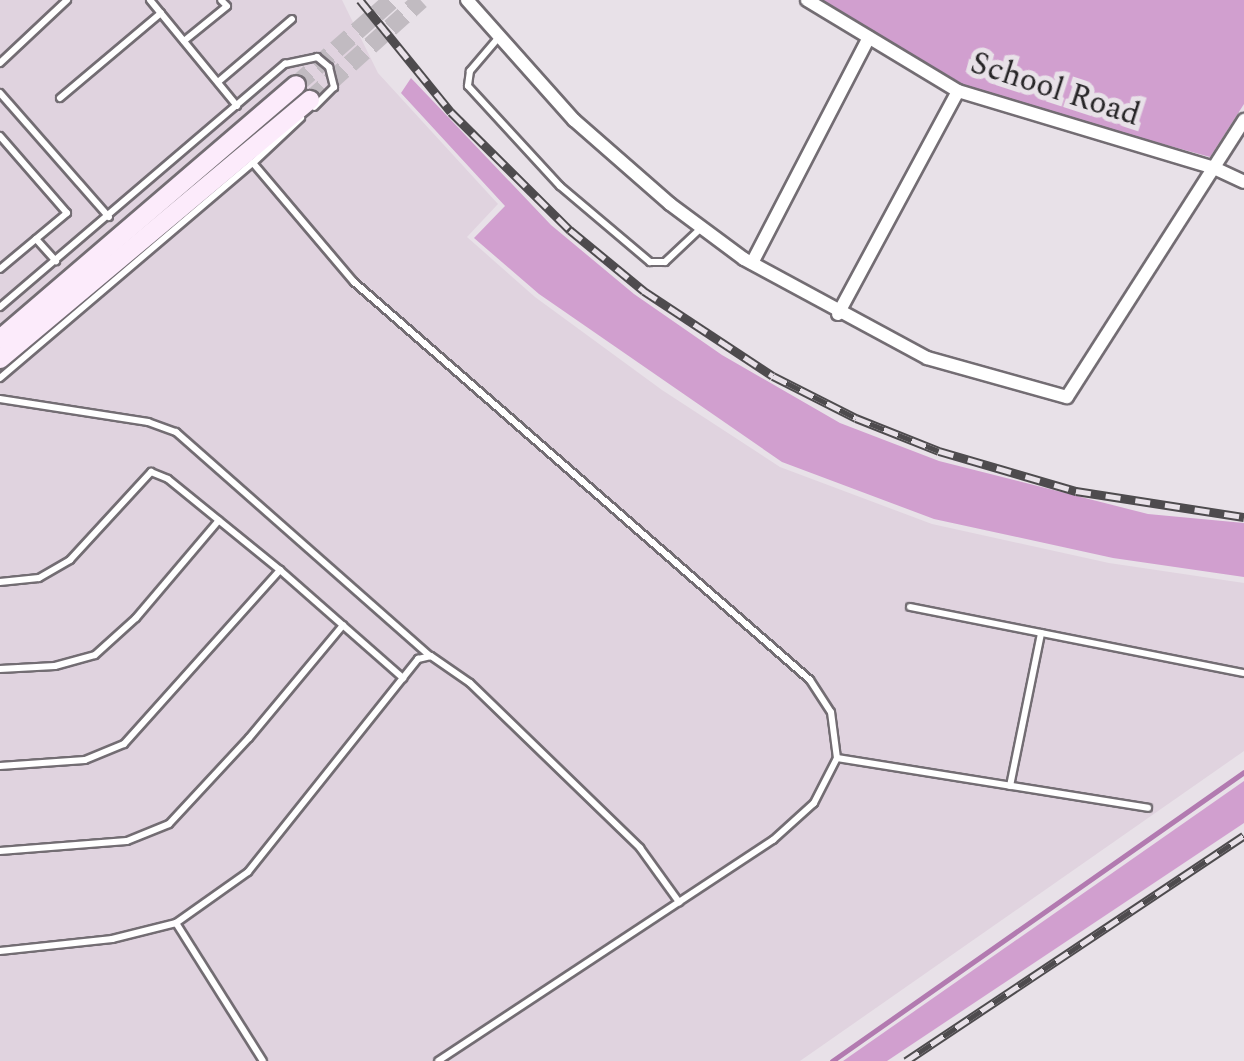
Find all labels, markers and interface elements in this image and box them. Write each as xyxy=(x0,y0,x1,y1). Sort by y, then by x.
street label: School Road xyxy=(965,45,1145,135)

